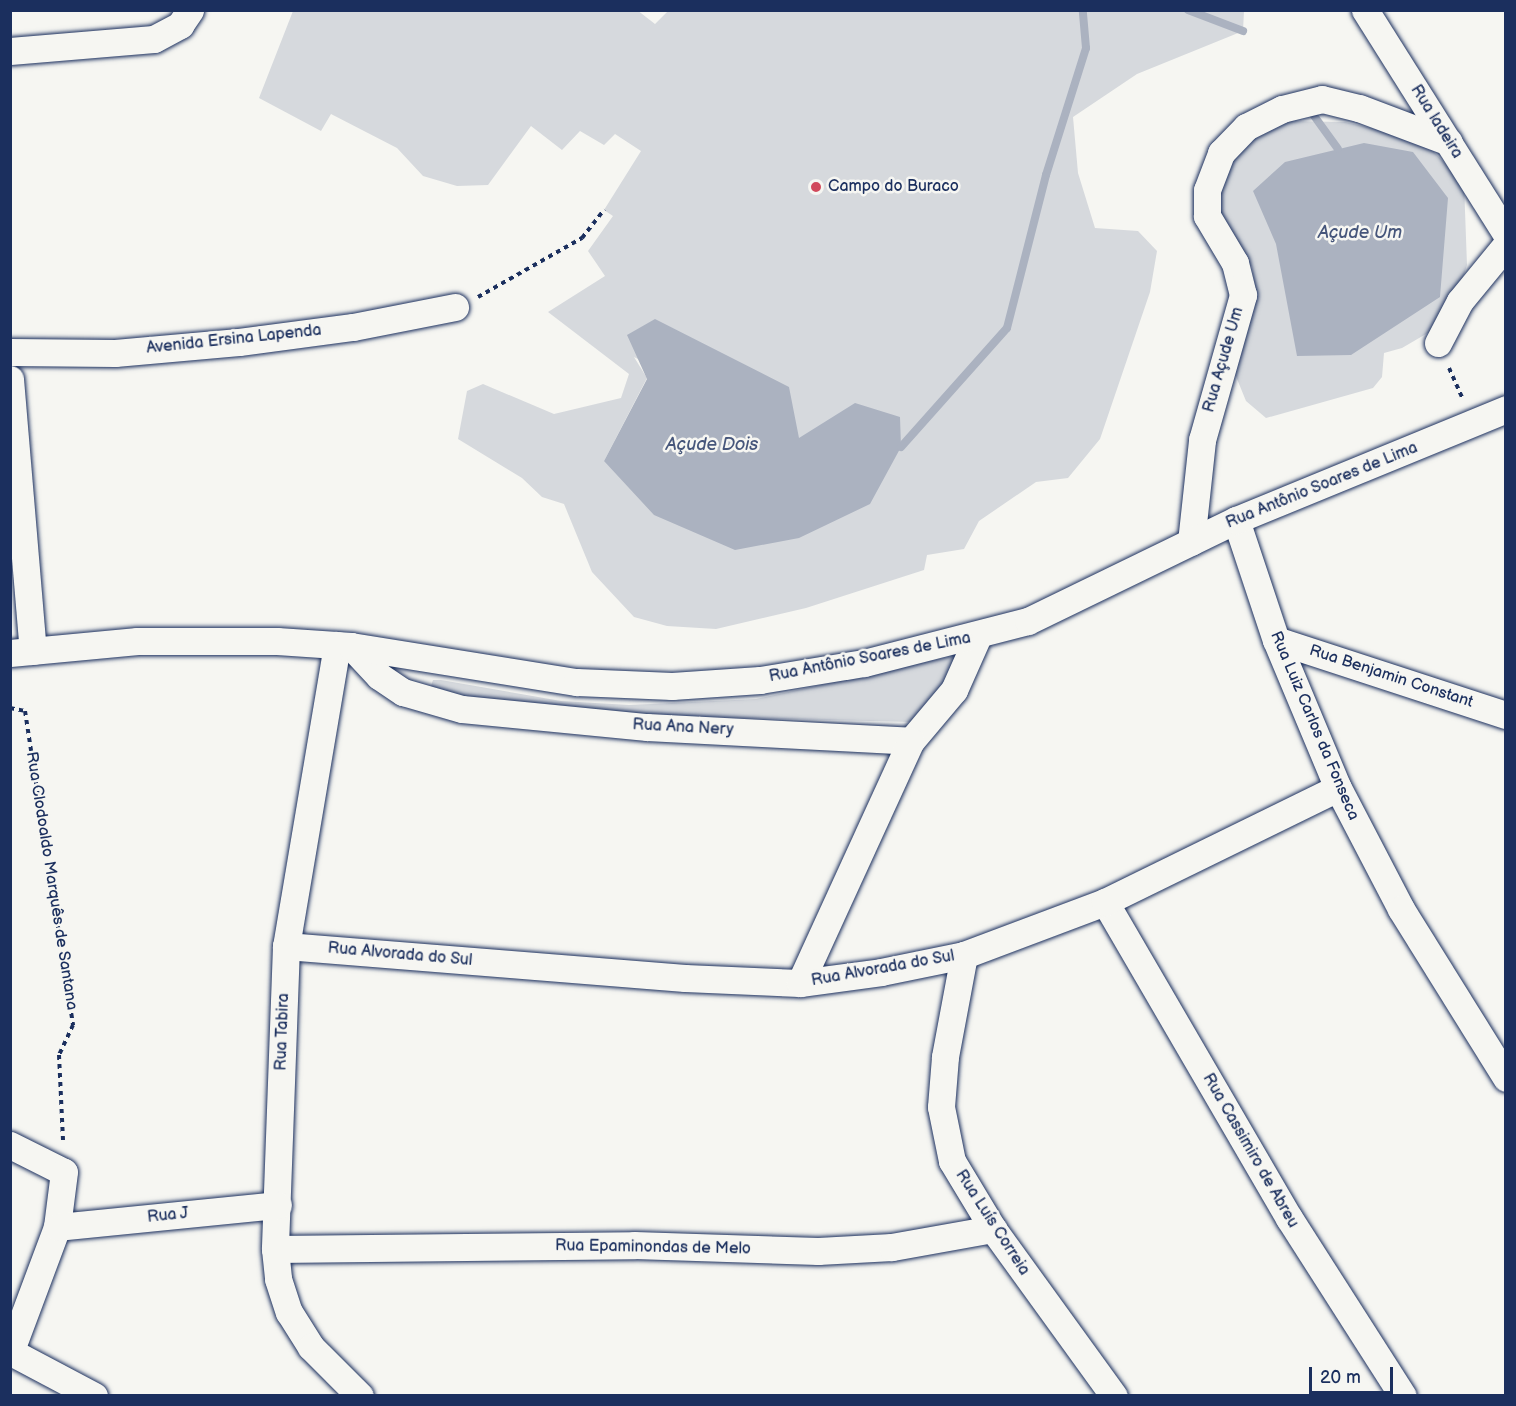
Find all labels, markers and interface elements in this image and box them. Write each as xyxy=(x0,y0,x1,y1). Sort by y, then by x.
street label: Rua ladeira xyxy=(1406,82,1466,162)
place label: Campo do Buraco xyxy=(828,177,959,197)
marker: Campo do Buraco xyxy=(809,180,823,194)
water label: Açude Um xyxy=(1318,222,1402,244)
street label: Rua Açude Um xyxy=(1200,305,1248,415)
street label: Avenida Ersina Lapenda xyxy=(146,321,322,359)
water label: Açude Dois xyxy=(666,434,758,456)
street label: Rua Antônio Soares de Lima xyxy=(1223,439,1421,533)
street label: Rua Antônio Soares de Lima xyxy=(767,629,973,687)
street label: Rua Luiz Carlos da Fonseca xyxy=(1265,629,1363,823)
street label: Rua Benjamin Constant xyxy=(1307,641,1475,713)
street label: Rua Ana Nery xyxy=(632,716,734,740)
street label: Rua Clodoaldo Marquês de Santana xyxy=(21,750,81,1012)
street label: Rua Alvorada do Sul xyxy=(327,939,473,971)
street label: Rua Alvorada do Sul xyxy=(810,947,956,991)
street label: Rua Tabira xyxy=(272,993,294,1071)
street label: Rua Cassimiro de Abreu xyxy=(1198,1070,1302,1232)
street label: Rua Luís Correia xyxy=(951,1167,1033,1279)
street label: Rua J xyxy=(146,1204,190,1228)
street label: Rua Epaminondas de Melo xyxy=(555,1237,751,1259)
scale bar xyxy=(1312,1355,1396,1393)
text: 20 m xyxy=(1320,1367,1361,1388)

